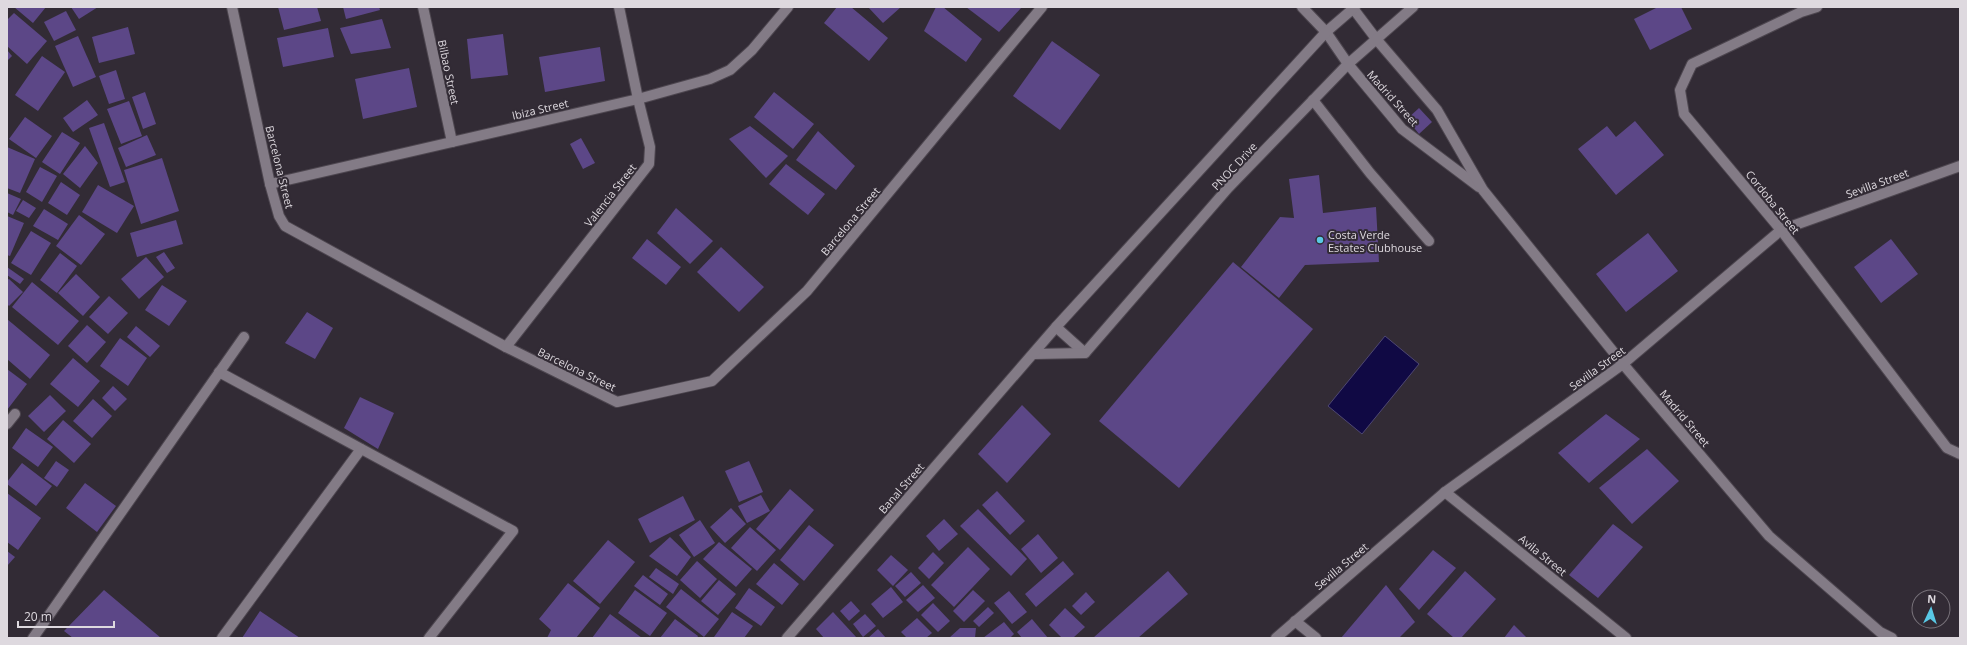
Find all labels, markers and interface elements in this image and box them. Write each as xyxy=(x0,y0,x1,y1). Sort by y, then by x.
street label: Bilbao Street xyxy=(435,38,463,106)
street label: Madrid Street xyxy=(1364,67,1422,129)
street label: Ibiza Street xyxy=(510,95,570,123)
street label: Barcelona Street xyxy=(262,124,298,210)
street label: PNOC Drive xyxy=(1208,139,1260,193)
street label: Valencia Street xyxy=(581,160,639,230)
street label: Sevilla Street xyxy=(1844,165,1911,201)
street label: Cordoba Street xyxy=(1743,167,1803,237)
street label: Barcelona Street xyxy=(817,184,883,258)
place label: Costa Verde Estates Clubhouse xyxy=(1328,227,1422,255)
marker: Costa Verde Estates Clubhouse xyxy=(1315,235,1325,245)
street label: Sevilla Street xyxy=(1566,343,1628,393)
street label: Barcelona Street xyxy=(536,344,619,394)
street label: Madrid Street xyxy=(1657,386,1713,450)
street label: Banal Street xyxy=(875,459,927,516)
street label: Avila Street xyxy=(1516,531,1570,579)
street label: Sevilla Street xyxy=(1311,539,1371,593)
north arrow xyxy=(1911,589,1951,629)
text: N xyxy=(1927,591,1937,606)
scale bar xyxy=(18,603,114,629)
text: 20 m xyxy=(24,608,52,625)

